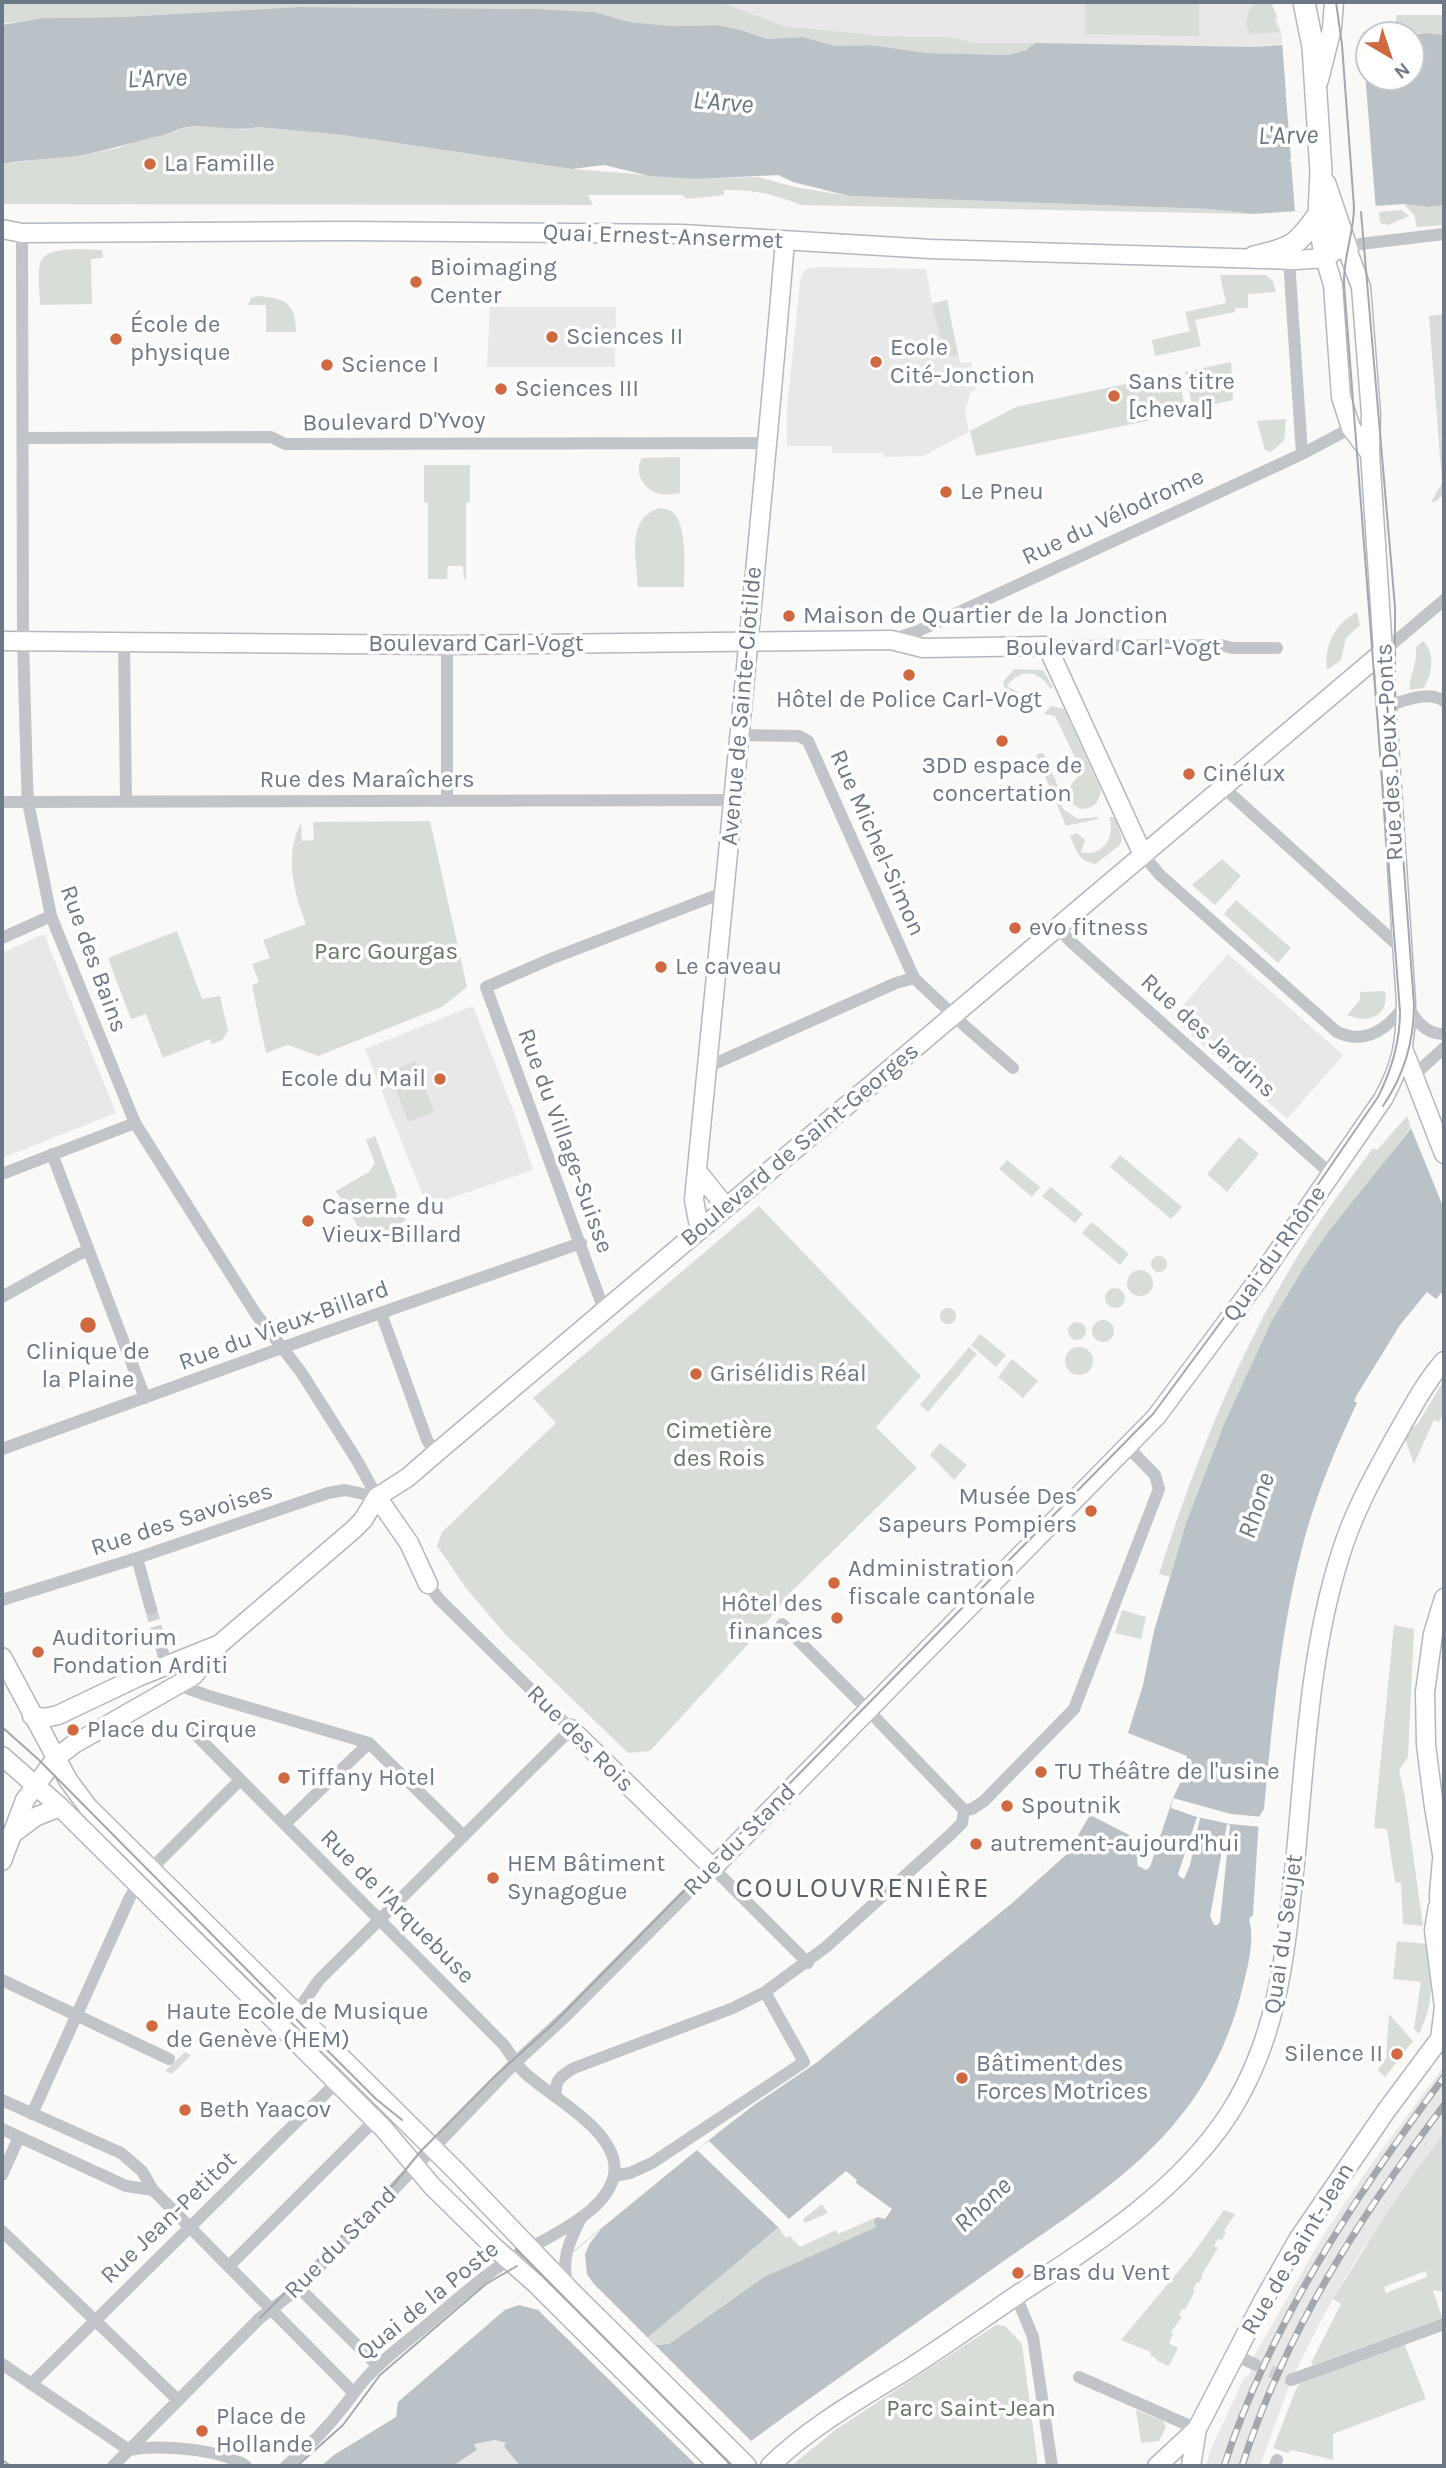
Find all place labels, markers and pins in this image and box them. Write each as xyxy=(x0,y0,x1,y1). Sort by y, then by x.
place label: La Famille xyxy=(164,150,275,178)
marker: La Famille xyxy=(142,156,158,172)
place label: Bioimaging Center xyxy=(430,254,557,310)
marker: Bioimaging Center xyxy=(408,274,424,290)
place label: École de physique xyxy=(130,311,230,367)
place label: Sciences II xyxy=(566,323,683,351)
marker: Sciences II xyxy=(544,329,560,345)
marker: École de physique xyxy=(108,331,124,347)
place label: Ecole Cité-Jonction xyxy=(890,334,1035,390)
place label: Science I xyxy=(341,351,439,379)
marker: Ecole Cité-Jonction xyxy=(868,354,884,370)
marker: Science I xyxy=(319,357,335,373)
place label: Sans titre [cheval] xyxy=(1128,368,1235,424)
place label: Sciences III xyxy=(515,375,639,403)
marker: Sciences III xyxy=(493,381,509,397)
marker: Sans titre [cheval] xyxy=(1106,388,1122,404)
place label: Le Pneu xyxy=(960,478,1044,506)
marker: Le Pneu xyxy=(938,484,954,500)
place label: Maison de Quartier de la Jonction xyxy=(803,602,1168,630)
marker: Maison de Quartier de la Jonction xyxy=(781,608,797,624)
marker: Hôtel de Police Carl-Vogt xyxy=(901,667,917,683)
place label: Hôtel de Police Carl-Vogt xyxy=(776,686,1042,714)
marker: 3DD espace de concertation xyxy=(994,733,1010,749)
place label: 3DD espace de concertation xyxy=(922,752,1082,808)
place label: Cinélux xyxy=(1203,760,1285,788)
marker: Cinélux xyxy=(1181,766,1197,782)
place label: evo fitness xyxy=(1029,914,1149,942)
marker: evo fitness xyxy=(1007,920,1023,936)
place label: Le caveau xyxy=(675,953,782,981)
marker: Le caveau xyxy=(653,959,669,975)
place label: Ecole du Mail xyxy=(280,1065,426,1093)
marker: Ecole du Mail xyxy=(432,1071,448,1087)
place label: Caserne du Vieux-Billard xyxy=(322,1193,462,1249)
marker: Caserne du Vieux-Billard xyxy=(300,1213,316,1229)
marker: Clinique de la Plaine xyxy=(78,1315,98,1335)
place label: Clinique de la Plaine xyxy=(26,1338,150,1394)
place label: Grisélidis Réal xyxy=(710,1360,867,1388)
marker: Grisélidis Réal xyxy=(688,1366,704,1382)
place label: Musée Des Sapeurs Pompiers xyxy=(878,1483,1077,1539)
marker: Musée Des Sapeurs Pompiers xyxy=(1083,1503,1099,1519)
place label: Administration fiscale cantonale xyxy=(848,1555,1035,1611)
marker: Administration fiscale cantonale xyxy=(826,1575,842,1591)
place label: Hôtel des finances xyxy=(721,1590,823,1646)
marker: Hôtel des finances xyxy=(829,1610,845,1626)
place label: Auditorium Fondation Arditi xyxy=(52,1624,228,1680)
marker: Auditorium Fondation Arditi xyxy=(30,1644,46,1660)
place label: Place du Cirque xyxy=(87,1716,256,1744)
marker: Place du Cirque xyxy=(65,1722,81,1738)
place label: TU Théâtre de l'usine xyxy=(1055,1758,1279,1786)
place label: Tiffany Hotel xyxy=(298,1764,435,1792)
marker: TU Théâtre de l'usine xyxy=(1033,1764,1049,1780)
marker: Tiffany Hotel xyxy=(276,1770,292,1786)
place label: Spoutnik xyxy=(1021,1792,1121,1820)
marker: Spoutnik xyxy=(999,1798,1015,1814)
place label: autrement-aujourd'hui xyxy=(990,1830,1240,1858)
marker: autrement-aujourd'hui xyxy=(968,1836,984,1852)
place label: HEM Bâtiment Synagogue xyxy=(507,1850,665,1906)
marker: HEM Bâtiment Synagogue xyxy=(485,1870,501,1886)
place label: Haute Ecole de Musique de Genève (HEM) xyxy=(166,1998,428,2054)
marker: Haute Ecole de Musique de Genève (HEM) xyxy=(144,2018,160,2034)
place label: Silence II xyxy=(1284,2040,1383,2068)
marker: Silence II xyxy=(1389,2046,1405,2062)
place label: Bâtiment des Forces Motrices xyxy=(976,2050,1148,2106)
marker: Bâtiment des Forces Motrices xyxy=(954,2070,970,2086)
place label: Beth Yaacov xyxy=(199,2096,331,2124)
marker: Beth Yaacov xyxy=(177,2102,193,2118)
place label: Bras du Vent xyxy=(1032,2259,1170,2287)
marker: Bras du Vent xyxy=(1010,2265,1026,2281)
place label: Place de Hollande xyxy=(216,2403,313,2459)
marker: Place de Hollande xyxy=(194,2423,210,2439)

